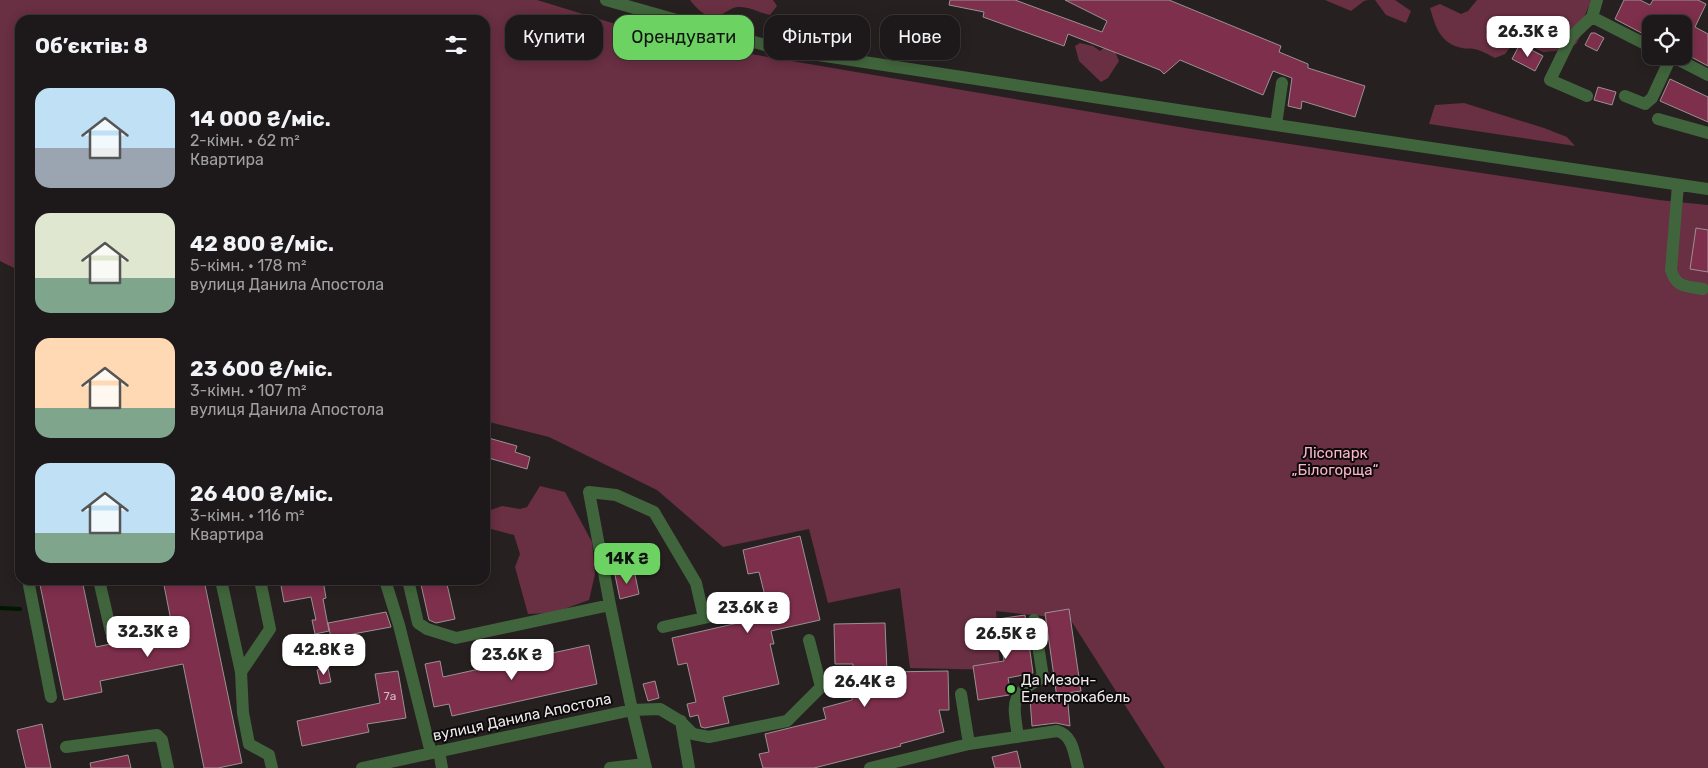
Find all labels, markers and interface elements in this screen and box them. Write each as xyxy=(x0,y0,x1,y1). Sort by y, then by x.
chip: Купити xyxy=(505,15,603,60)
chip: Орендувати xyxy=(613,15,754,60)
chip: Фільтри xyxy=(764,15,870,60)
chip: Нове xyxy=(880,15,960,60)
pin: 26.3K ₴ xyxy=(1482,15,1574,58)
map controls xyxy=(1642,15,1692,65)
button: locate xyxy=(1642,15,1692,65)
text: 26.3K ₴ xyxy=(1498,22,1558,41)
icon: filters xyxy=(442,31,470,59)
text: Об’єктів: 8 xyxy=(35,33,148,58)
text: 14 000 ₴/міс. xyxy=(190,106,331,131)
icon: home xyxy=(75,108,135,168)
text: 2-кімн. · 62 m² xyxy=(190,131,300,150)
text: Квартира xyxy=(190,150,264,169)
text: 42 800 ₴/міс. xyxy=(190,231,334,256)
icon: home xyxy=(75,233,135,293)
text: 5-кімн. · 178 m² xyxy=(190,256,306,275)
text: вулиця Данила Апостола xyxy=(190,275,384,294)
text: 23 600 ₴/міс. xyxy=(190,356,333,381)
icon: home xyxy=(75,358,135,418)
text: 3-кімн. · 107 m² xyxy=(190,381,306,400)
text: вулиця Данила Апостола xyxy=(190,400,384,419)
park label: Лісопарк „Білогорща“ xyxy=(1292,444,1378,479)
text: 26 400 ₴/міс. xyxy=(190,481,333,506)
icon: home xyxy=(75,483,135,543)
text: 3-кімн. · 116 m² xyxy=(190,506,305,525)
text: Квартира xyxy=(190,525,264,544)
pin: 14K ₴ xyxy=(592,542,662,585)
text: 14K ₴ xyxy=(605,549,649,568)
pin: 23.6K ₴ xyxy=(702,592,794,634)
text: 23.6K ₴ xyxy=(718,598,778,617)
pin: 32.3K ₴ xyxy=(102,616,194,658)
pin: 26.5K ₴ xyxy=(960,618,1052,660)
text: 32.3K ₴ xyxy=(118,622,178,641)
text: 26.5K ₴ xyxy=(976,624,1036,643)
pin: 42.8K ₴ xyxy=(278,634,370,676)
pin: 23.6K ₴ xyxy=(466,638,558,681)
text: 42.8K ₴ xyxy=(293,640,355,659)
text: 23.6K ₴ xyxy=(482,645,542,664)
pin: 26.4K ₴ xyxy=(819,666,911,708)
place label: Да Мезон- Електрокабель xyxy=(1021,671,1131,706)
text: 26.4K ₴ xyxy=(835,672,895,691)
marker: Да Мезон- Електрокабель xyxy=(1005,683,1017,695)
house number: 7а xyxy=(384,689,396,703)
street label: вулиця Данила Апостола xyxy=(431,689,613,745)

